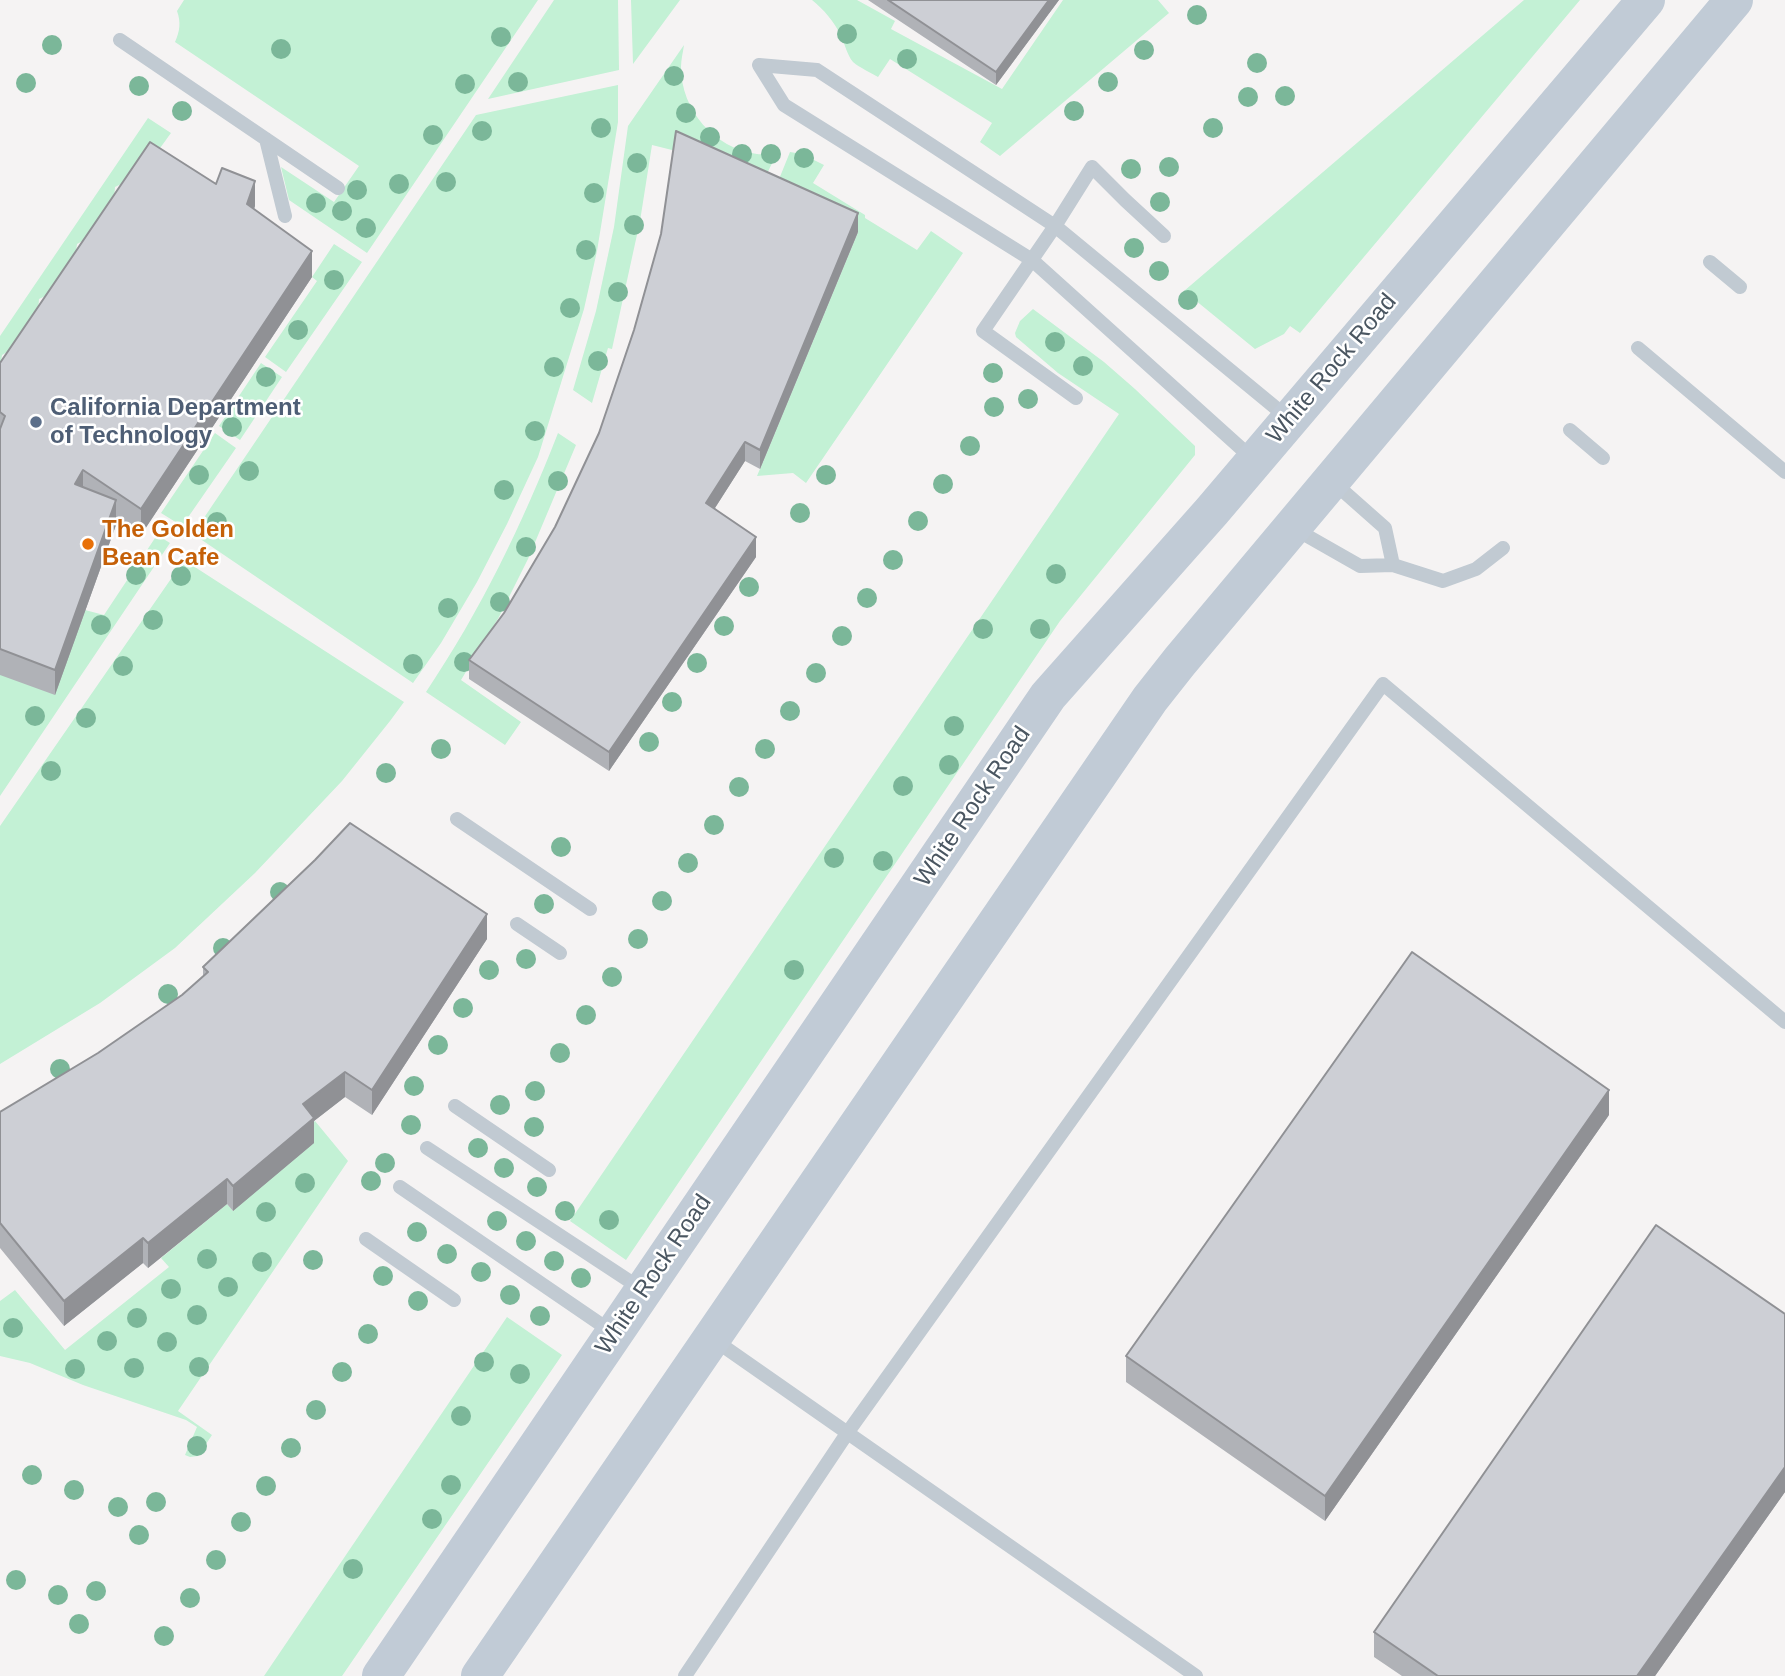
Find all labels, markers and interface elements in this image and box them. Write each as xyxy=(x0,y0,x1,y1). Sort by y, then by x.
street label: White Rock Road xyxy=(1261,288,1403,450)
place label: California Department of Technology xyxy=(50,394,301,450)
marker: California Department of Technology xyxy=(28,414,44,430)
place label: The Golden Bean Cafe xyxy=(102,516,234,572)
marker: The Golden Bean Cafe xyxy=(80,536,96,552)
street label: White Rock Road xyxy=(909,722,1037,892)
street label: White Rock Road xyxy=(590,1190,718,1360)

